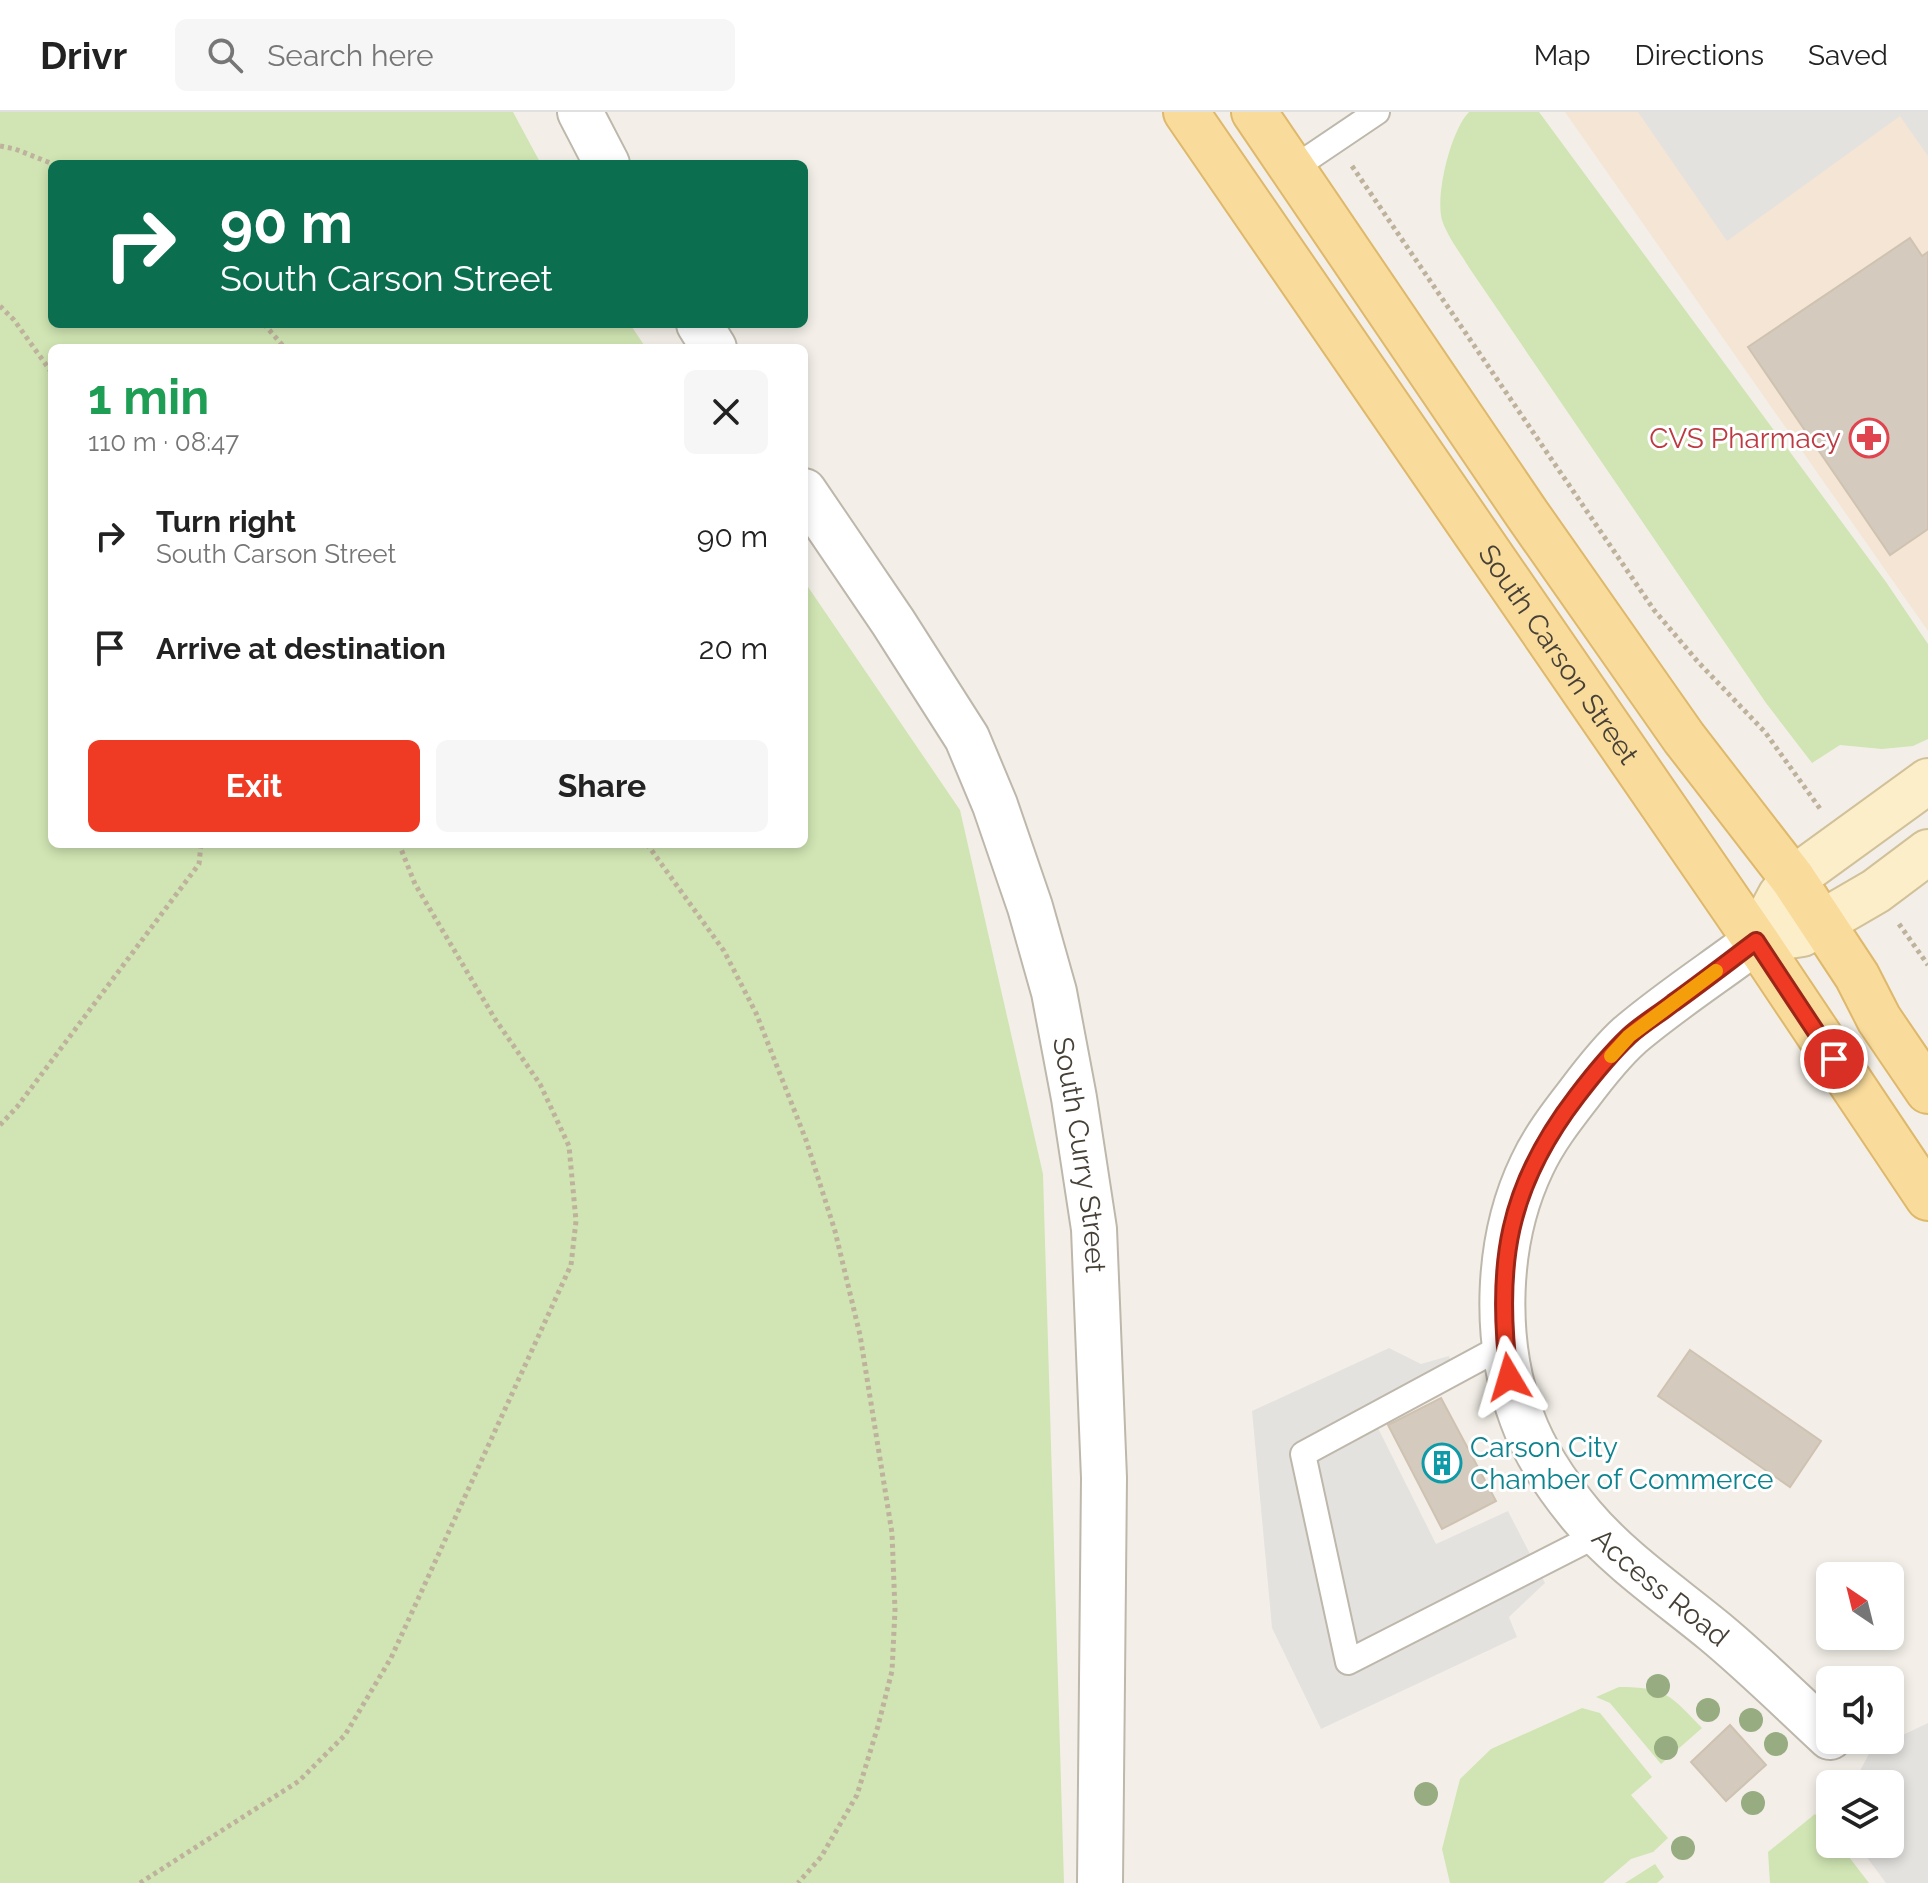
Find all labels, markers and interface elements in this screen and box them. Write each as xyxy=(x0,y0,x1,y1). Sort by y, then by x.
search box xyxy=(175,19,735,91)
text: Drivr xyxy=(40,33,127,78)
icon: search xyxy=(203,33,247,77)
text: Search here xyxy=(267,38,434,73)
text: Map xyxy=(1534,39,1591,72)
text: Directions xyxy=(1635,39,1764,72)
text: Saved xyxy=(1808,39,1888,72)
text: 90 m xyxy=(220,190,353,256)
icon: right xyxy=(88,192,192,296)
text: South Carson Street xyxy=(220,257,553,299)
text: 1 min xyxy=(88,369,209,425)
button: close xyxy=(684,370,768,454)
pharmacy icon: CVS Pharmacy xyxy=(1848,417,1890,459)
place label: CVS Pharmacy xyxy=(1649,422,1841,455)
text: 110 m · 08:47 xyxy=(88,427,239,457)
text: Turn right xyxy=(156,504,296,539)
icon: right xyxy=(88,514,132,558)
text: 90 m xyxy=(697,519,768,554)
street label: South Carson Street xyxy=(1471,538,1646,771)
text: South Carson Street xyxy=(156,539,396,569)
icon: arrive xyxy=(88,626,132,670)
text: Arrive at destination xyxy=(156,631,446,666)
text: 20 m xyxy=(699,631,768,666)
button: Exit xyxy=(88,740,420,832)
button: Share xyxy=(436,740,768,832)
pin xyxy=(1800,1025,1868,1093)
street label: South Curry Street xyxy=(1046,1035,1112,1274)
icon: arrive xyxy=(1812,1037,1856,1081)
position arrow xyxy=(1467,1335,1551,1419)
place label: Carson City Chamber of Commerce xyxy=(1470,1431,1774,1496)
building icon: Carson City Chamber of Commerce xyxy=(1421,1442,1463,1484)
street label: Access Road xyxy=(1585,1522,1735,1653)
north arrow xyxy=(1816,1562,1904,1650)
map controls xyxy=(1816,1562,1904,1858)
button: sound xyxy=(1816,1666,1904,1754)
button: layers xyxy=(1816,1770,1904,1858)

